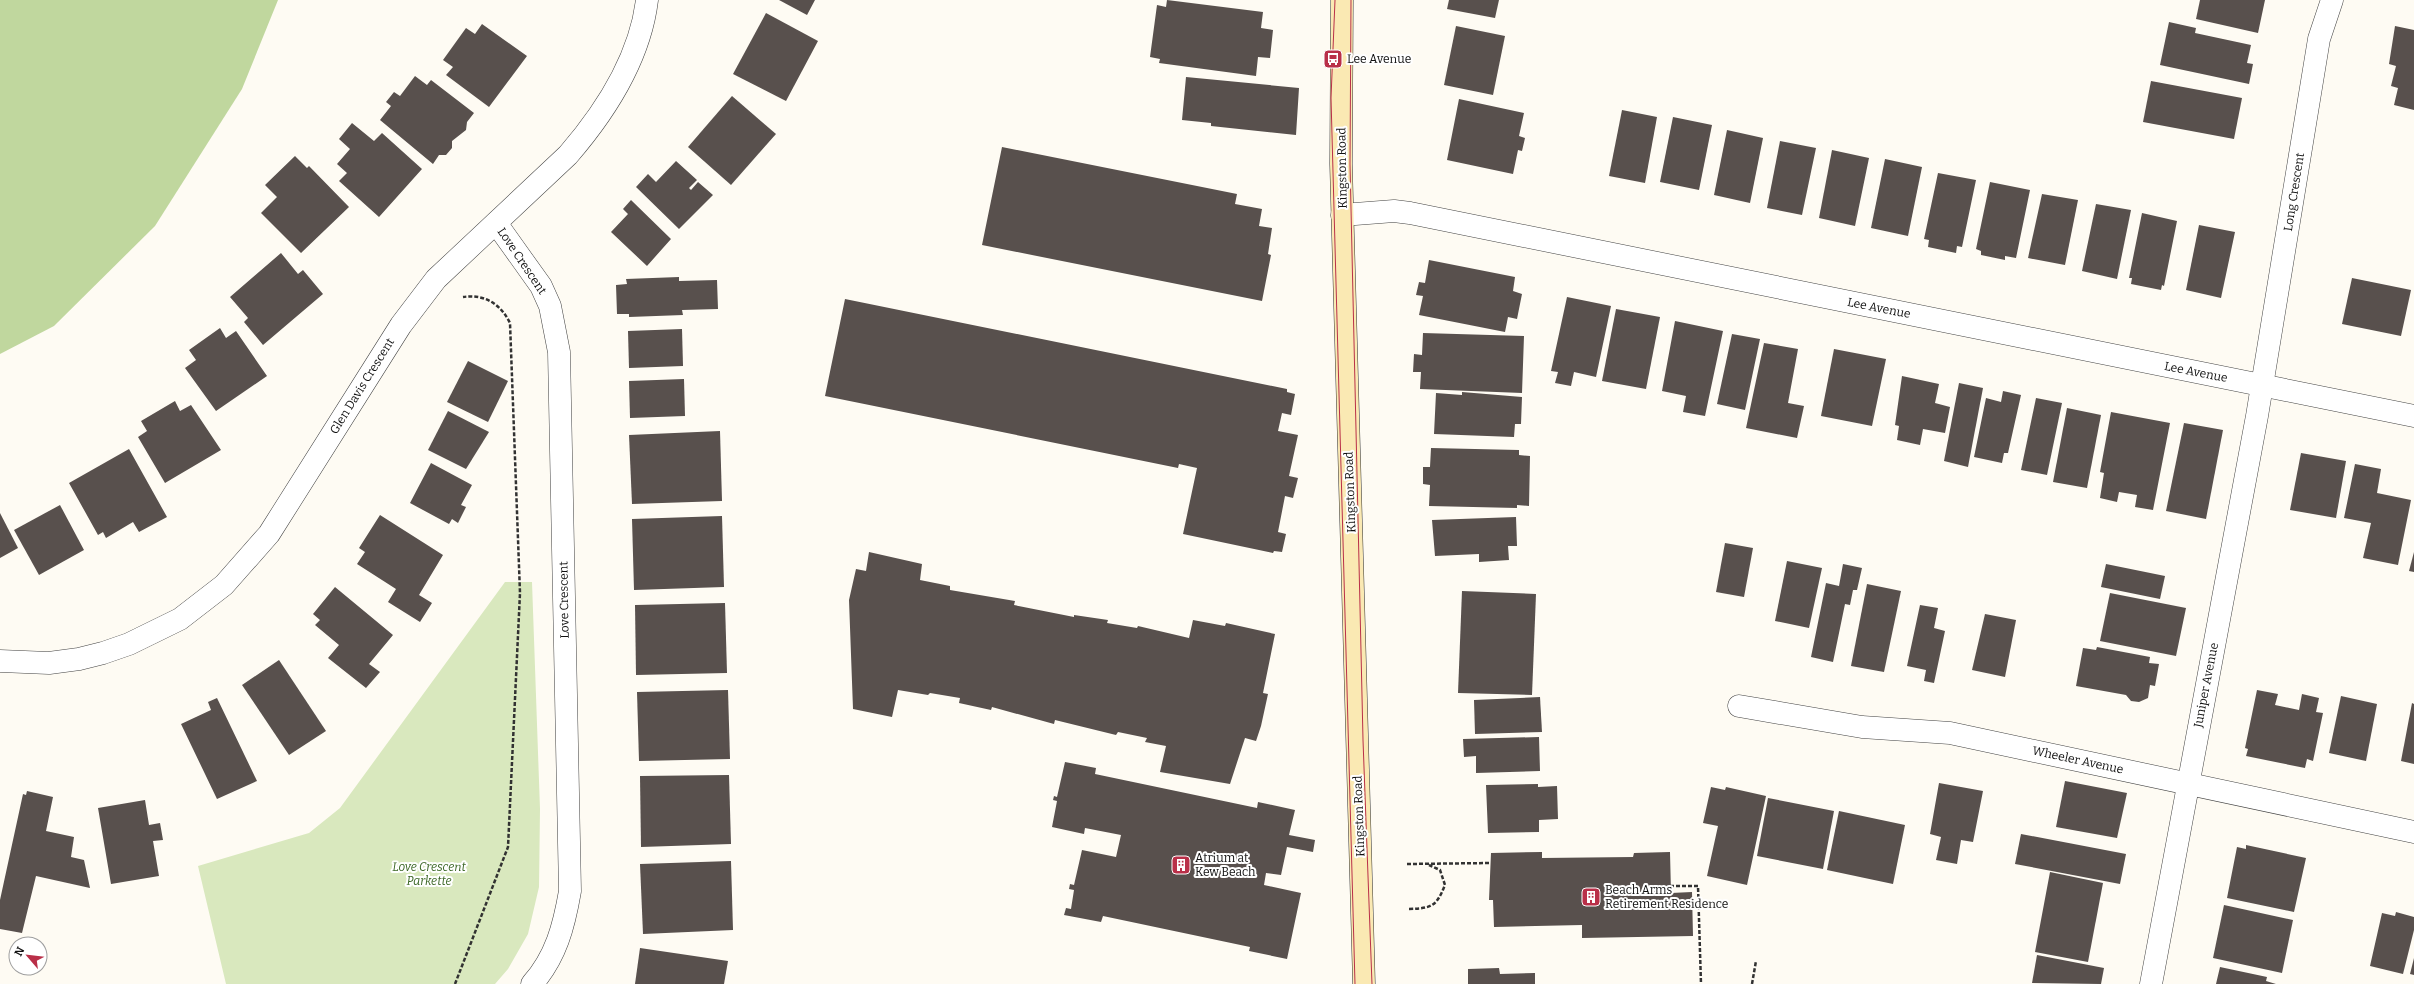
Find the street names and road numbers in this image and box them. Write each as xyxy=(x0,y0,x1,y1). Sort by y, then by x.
street label: Kingston Road xyxy=(1334,127,1350,209)
street label: Long Crescent xyxy=(2281,151,2307,232)
street label: Love Crescent xyxy=(495,225,550,298)
street label: Lee Avenue xyxy=(1846,295,1912,321)
street label: Glen Davis Crescent xyxy=(327,335,398,437)
street label: Lee Avenue xyxy=(2163,359,2229,385)
street label: Kingston Road xyxy=(1342,451,1358,533)
street label: Love Crescent xyxy=(556,561,572,639)
street label: Juniper Avenue xyxy=(2191,641,2221,730)
street label: Wheeler Avenue xyxy=(2031,744,2125,776)
street label: Kingston Road xyxy=(1351,775,1367,857)

